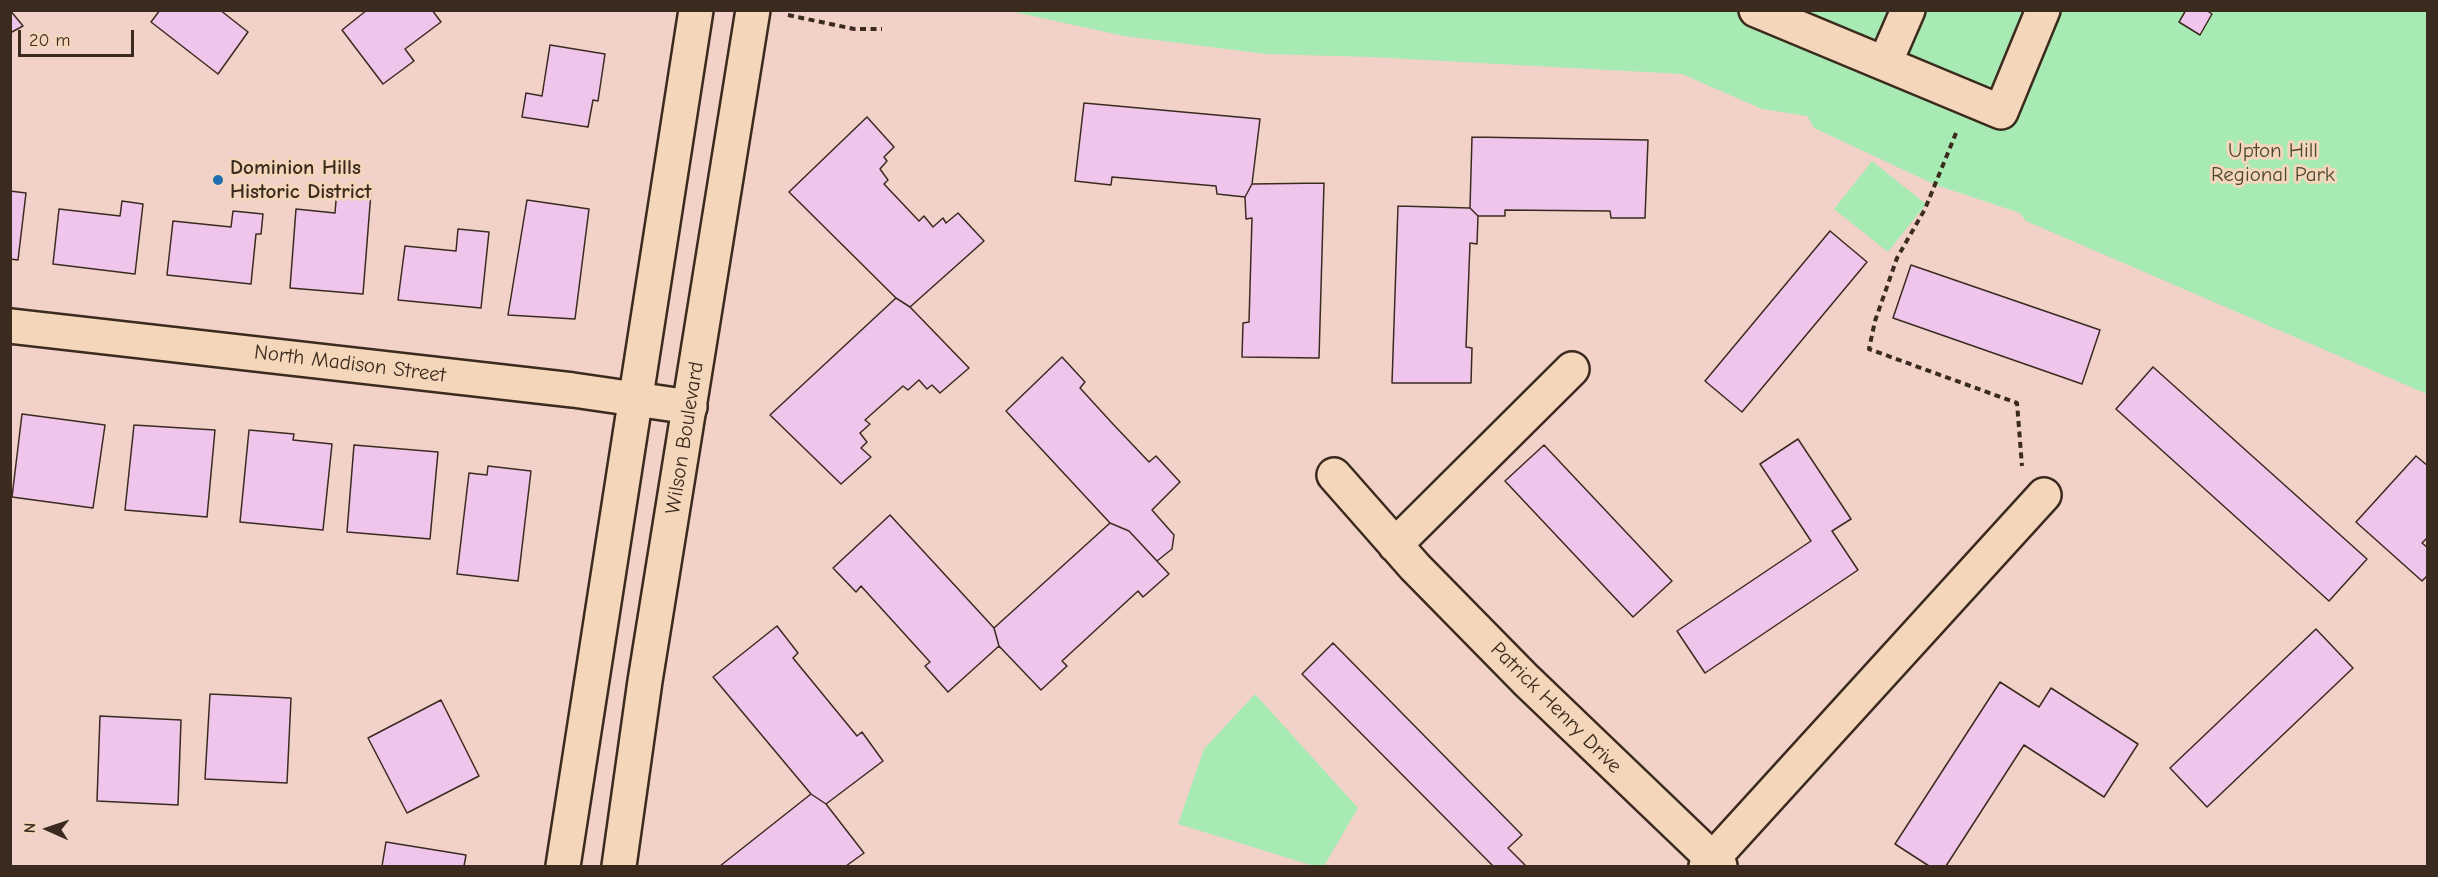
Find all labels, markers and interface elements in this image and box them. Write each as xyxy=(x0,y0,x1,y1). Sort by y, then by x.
scale bar xyxy=(21,18,136,56)
text: 20 m xyxy=(29,30,70,51)
park label: Upton Hill Regional Park xyxy=(2211,138,2335,188)
place label: Dominion Hills Historic District xyxy=(230,155,371,205)
marker: Dominion Hills Historic District xyxy=(211,173,225,187)
street label: North Madison Street xyxy=(253,340,447,388)
street label: Wilson Boulevard xyxy=(661,360,709,516)
street label: Patrick Henry Drive xyxy=(1485,637,1627,779)
north arrow xyxy=(18,799,78,859)
text: N xyxy=(21,822,39,834)

